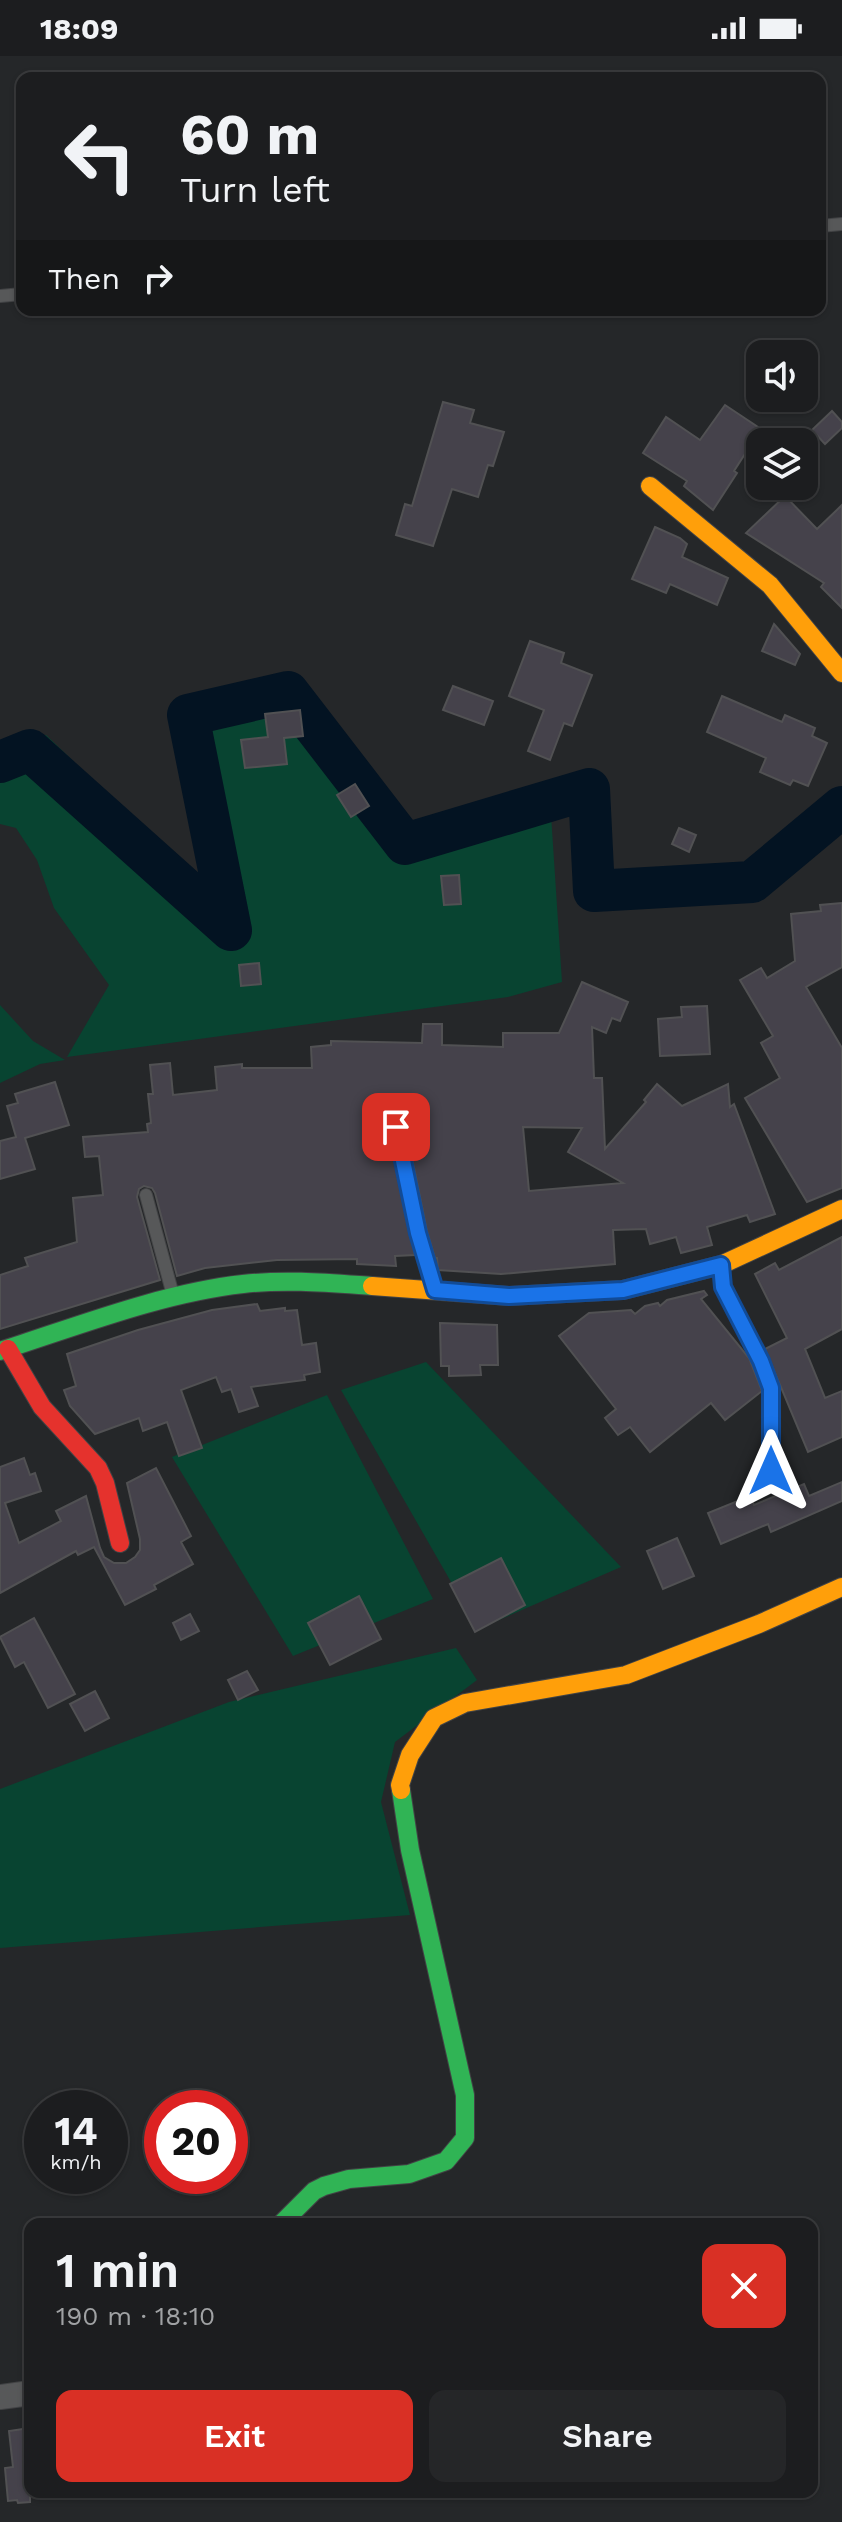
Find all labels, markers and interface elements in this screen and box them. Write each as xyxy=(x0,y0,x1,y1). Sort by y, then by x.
text: 18:09 xyxy=(40,11,119,46)
text: 60 m xyxy=(180,102,319,168)
icon: left xyxy=(48,104,152,208)
text: Turn left xyxy=(180,169,330,211)
icon: right xyxy=(136,256,180,300)
text: Then xyxy=(48,261,120,296)
map controls xyxy=(746,340,818,500)
button: sound xyxy=(746,340,818,412)
button: layers xyxy=(746,428,818,500)
pin xyxy=(362,1093,430,1161)
icon: arrive xyxy=(374,1105,418,1149)
position arrow xyxy=(729,1429,813,1513)
speed limit sign: 20 xyxy=(144,2090,248,2194)
text: 14 xyxy=(54,2108,98,2155)
text: km/h xyxy=(50,2150,102,2174)
text: 1 min xyxy=(56,2242,179,2299)
button: close xyxy=(702,2244,786,2328)
text: 190 m · 18:10 xyxy=(56,2301,215,2331)
button: Exit xyxy=(56,2390,413,2482)
button: Share xyxy=(429,2390,786,2482)

